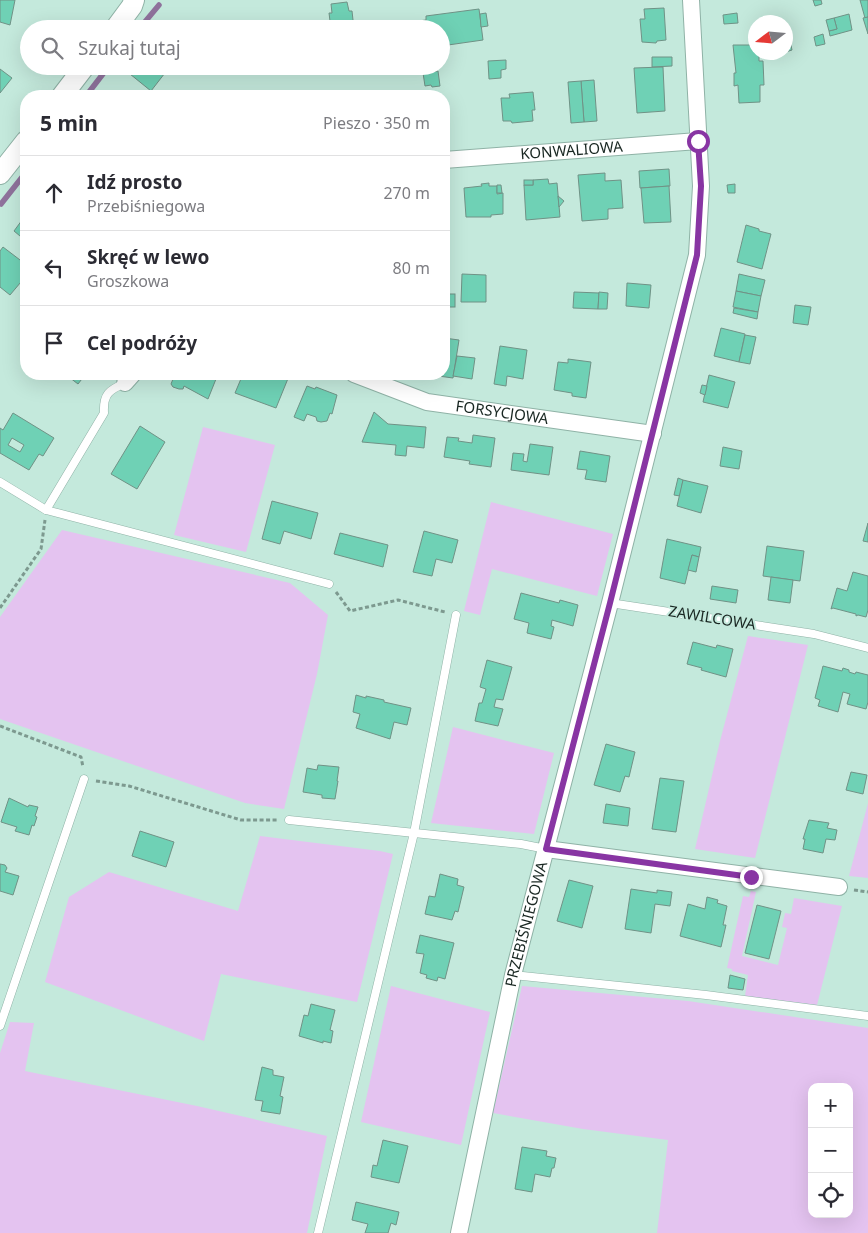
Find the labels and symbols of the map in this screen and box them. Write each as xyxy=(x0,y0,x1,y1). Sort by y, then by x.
north arrow xyxy=(748,15,793,60)
route start xyxy=(687,130,710,153)
street label: KONWALIOWA xyxy=(520,136,624,163)
street label: FORSYCJOWA xyxy=(455,395,550,428)
street label: ZAWILCOWA xyxy=(667,600,758,634)
street label: PRZEBIŚNIEGOWA xyxy=(500,859,551,989)
route end xyxy=(740,866,763,889)

